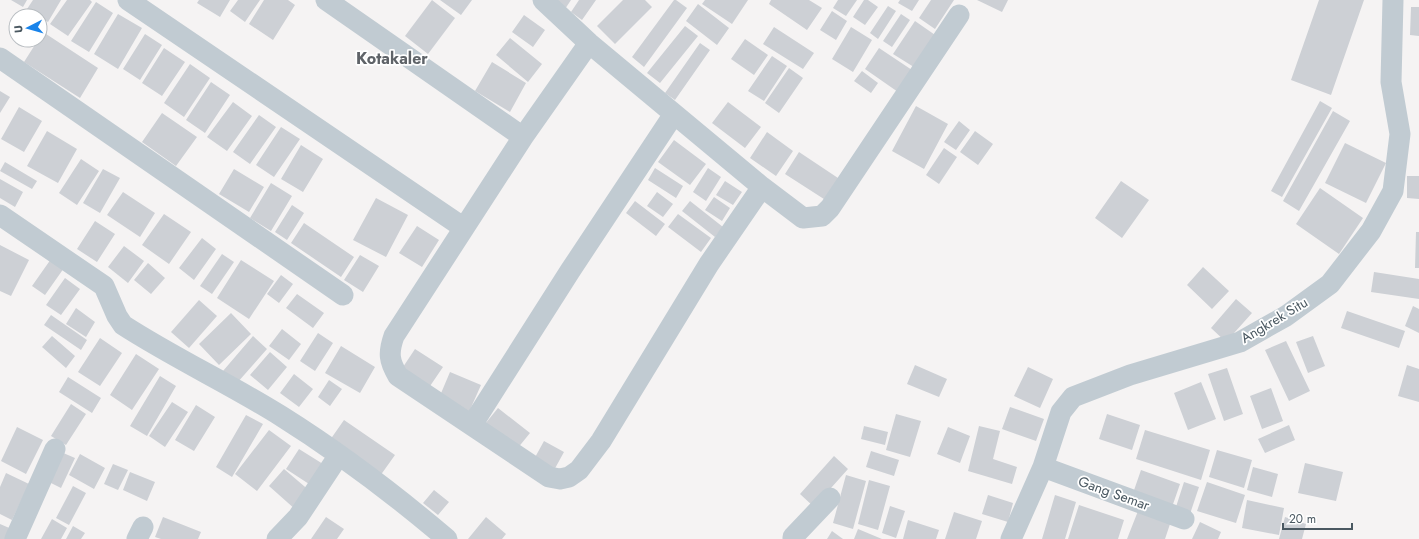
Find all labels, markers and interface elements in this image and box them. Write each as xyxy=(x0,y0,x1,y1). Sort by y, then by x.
north arrow xyxy=(8,8,48,48)
text: U xyxy=(10,24,26,34)
district label: Kotakaler xyxy=(356,47,428,70)
street label: Angkrek Situ xyxy=(1237,292,1311,348)
street label: Gang Semar xyxy=(1076,471,1153,515)
scale bar xyxy=(1283,505,1352,531)
text: 20 m xyxy=(1289,510,1316,528)

